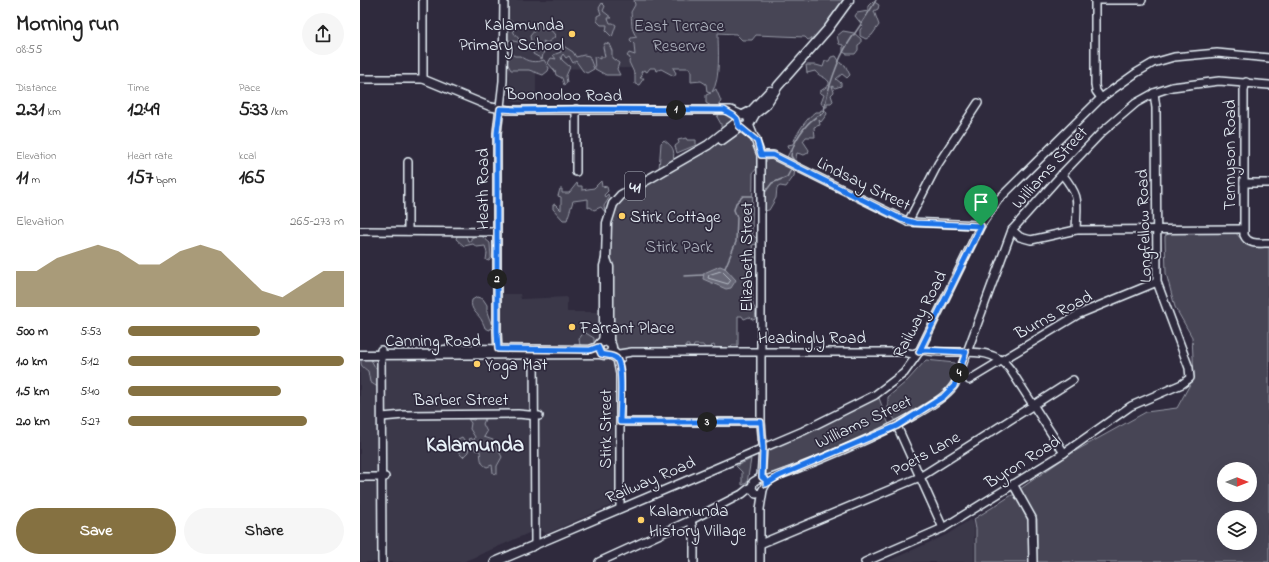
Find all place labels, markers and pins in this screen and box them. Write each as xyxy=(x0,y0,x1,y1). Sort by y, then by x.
place label: Kalamunda Primary School xyxy=(459,13,564,59)
marker: Kalamunda Primary School xyxy=(567,29,577,39)
pin: 1 xyxy=(666,100,686,120)
pin xyxy=(964,185,998,226)
place label: Stirk Cottage xyxy=(630,205,721,232)
marker: Stirk Cottage xyxy=(617,211,627,221)
pin: 2 xyxy=(487,269,507,289)
place label: Farrant Place xyxy=(579,316,675,341)
marker: Farrant Place xyxy=(567,322,577,332)
place label: Yoga Mat xyxy=(485,353,548,380)
marker: Yoga Mat xyxy=(472,359,482,369)
pin: 4 xyxy=(949,363,969,383)
pin: 3 xyxy=(697,412,717,432)
place label: Kalamunda History Village xyxy=(649,499,747,546)
marker: Kalamunda History Village xyxy=(636,515,646,525)

